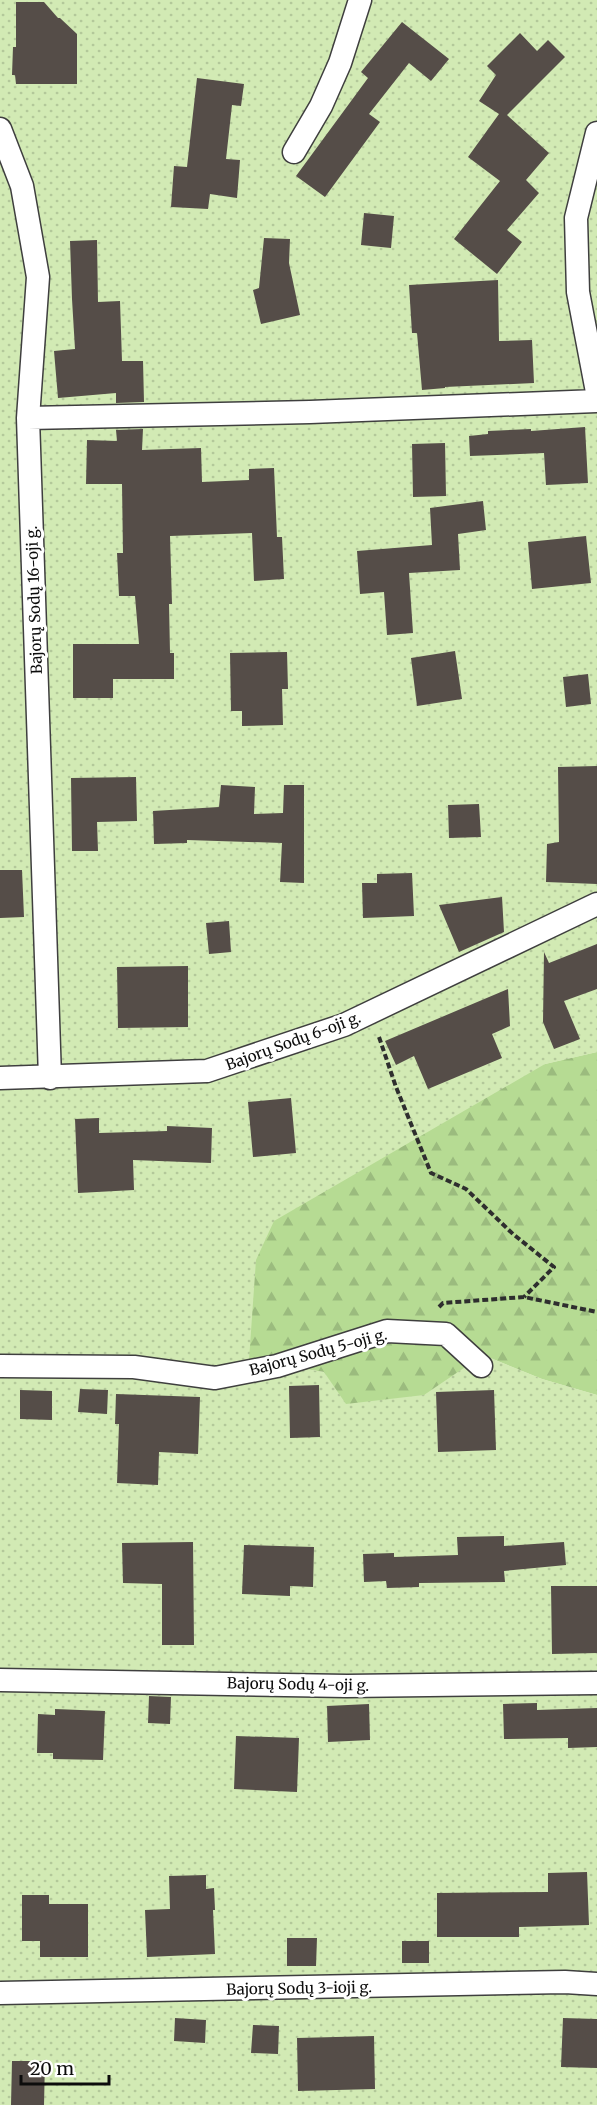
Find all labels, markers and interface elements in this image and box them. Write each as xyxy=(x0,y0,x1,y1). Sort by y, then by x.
street label: Bajorų Sodų 16-oji g. xyxy=(22,525,46,675)
street label: Bajorų Sodų 6-oji g. xyxy=(223,1008,363,1074)
street label: Bajorų Sodų 5-oji g. xyxy=(247,1324,389,1380)
street label: Bajorų Sodų 4-oji g. xyxy=(227,1673,369,1695)
street label: Bajorų Sodų 3-ioji g. xyxy=(226,1977,372,1999)
scale bar xyxy=(21,2048,110,2086)
text: 20 m xyxy=(30,2057,74,2080)

